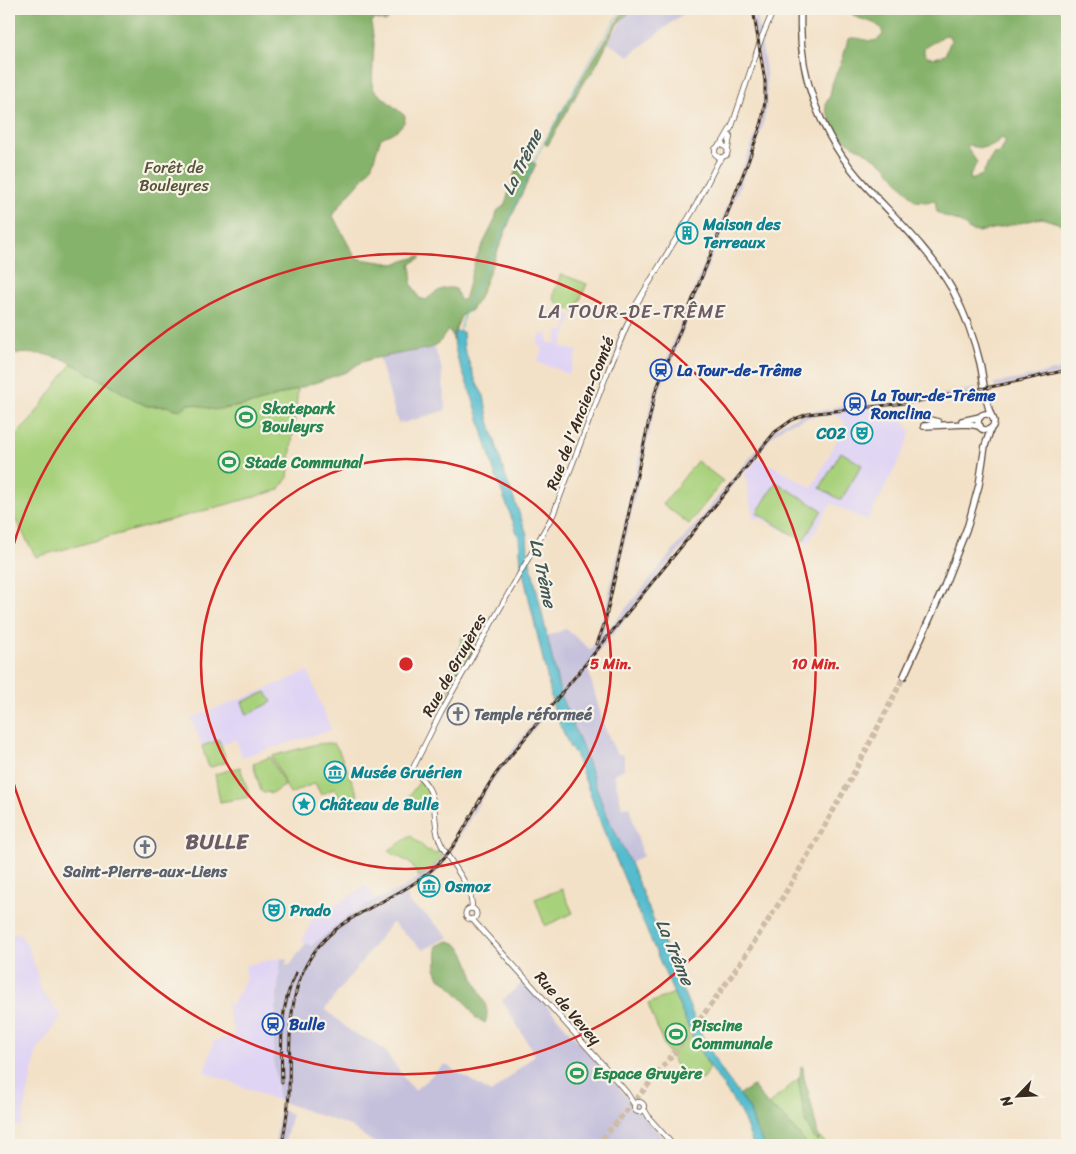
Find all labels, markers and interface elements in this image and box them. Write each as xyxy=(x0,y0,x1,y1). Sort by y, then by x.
water label: La Trême xyxy=(492,122,552,200)
park label: Forêt de Bouleyres xyxy=(139,153,209,200)
place label: Maison des Terreaux xyxy=(702,210,781,257)
building icon: Maison des Terreaux xyxy=(675,221,699,245)
district label: LA TOUR-DE-TRÊME xyxy=(538,295,726,328)
street label: Rue de l'Ancien-Comté xyxy=(537,332,623,494)
place label: La Tour-de-Trême xyxy=(677,356,802,385)
station icon: La Tour-de-Trême xyxy=(649,358,673,382)
place label: La Tour-de-Trême Ronclina xyxy=(870,381,996,428)
station icon: La Tour-de-Trême Ronclina xyxy=(843,392,867,416)
place label: Skatepark Bouleyrs xyxy=(261,394,336,441)
sports icon: Skatepark Bouleyrs xyxy=(234,405,258,429)
place label: CO2 xyxy=(815,419,847,448)
theatre icon: CO2 xyxy=(850,421,874,445)
place label: Stade Communal xyxy=(244,448,365,477)
sports icon: Stade Communal xyxy=(217,450,241,474)
water label: La Trême xyxy=(520,536,566,612)
street label: Rue de Gruyères xyxy=(414,607,495,722)
text: 5 Min. xyxy=(590,651,632,677)
text: 10 Min. xyxy=(792,651,840,677)
centre of rings xyxy=(397,655,415,673)
place label: Temple réformeé xyxy=(474,700,593,729)
church icon: Temple réformeé xyxy=(446,702,470,726)
place label: Musée Gruérien xyxy=(350,758,462,787)
museum icon: Musée Gruérien xyxy=(323,760,347,784)
place label: Château de Bulle xyxy=(319,790,439,819)
place icon: Château de Bulle xyxy=(292,792,316,816)
district label: BULLE xyxy=(185,823,250,861)
church icon: Saint-Pierre-aux-Liens xyxy=(133,835,157,859)
place label: Saint-Pierre-aux-Liens xyxy=(62,857,228,886)
place label: Osmoz xyxy=(444,872,491,901)
museum icon: Osmoz xyxy=(417,874,441,898)
place label: Prado xyxy=(290,896,332,925)
theatre icon: Prado xyxy=(262,898,286,922)
water label: La Trême xyxy=(647,914,704,992)
street label: Rue de Vevey xyxy=(527,964,609,1053)
place label: Bulle xyxy=(289,1010,326,1039)
place label: Piscine Communale xyxy=(691,1011,774,1058)
station icon: Bulle xyxy=(261,1012,285,1036)
sports icon: Piscine Communale xyxy=(664,1022,688,1046)
place label: Espace Gruyère xyxy=(593,1059,703,1088)
sports icon: Espace Gruyère xyxy=(565,1061,589,1085)
north arrow xyxy=(994,1072,1044,1122)
text: N xyxy=(993,1091,1020,1112)

